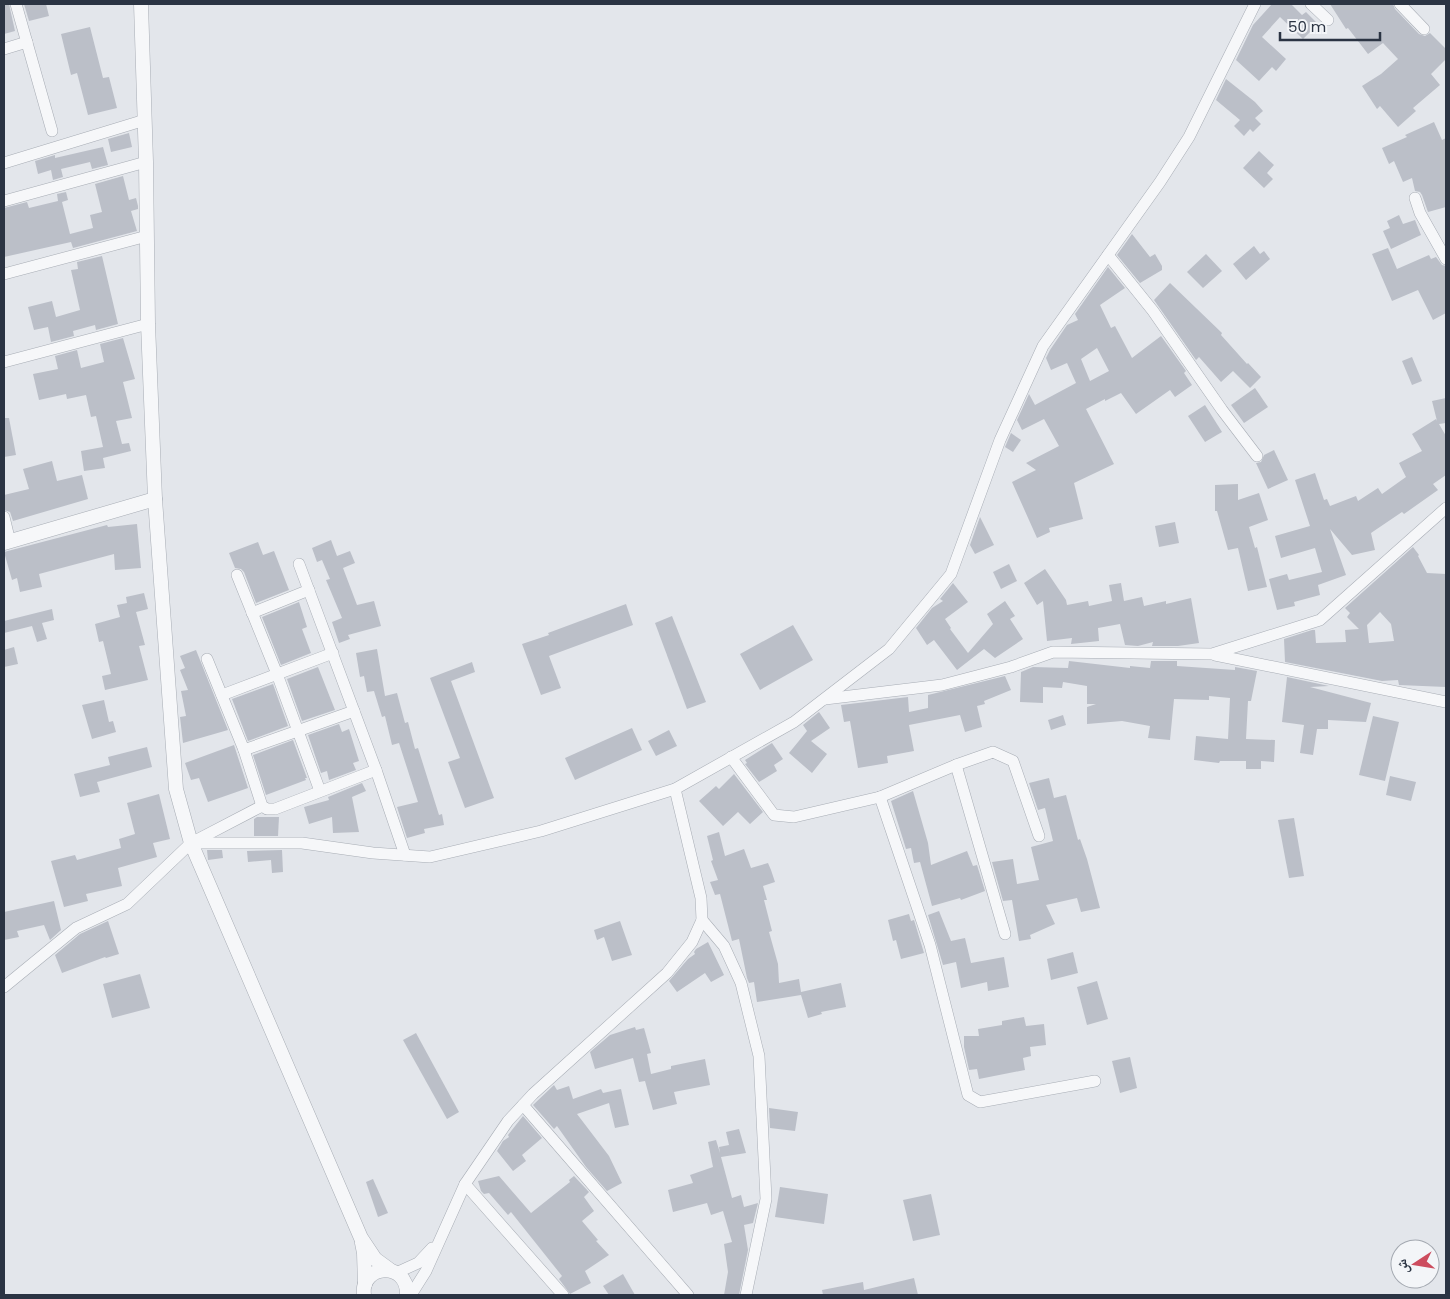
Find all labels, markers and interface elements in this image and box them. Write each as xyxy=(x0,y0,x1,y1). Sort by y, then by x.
scale bar xyxy=(1280,10,1380,42)
text: 50 m xyxy=(1288,16,1326,37)
north arrow xyxy=(1390,1239,1440,1289)
text: ش xyxy=(1391,1257,1414,1276)

